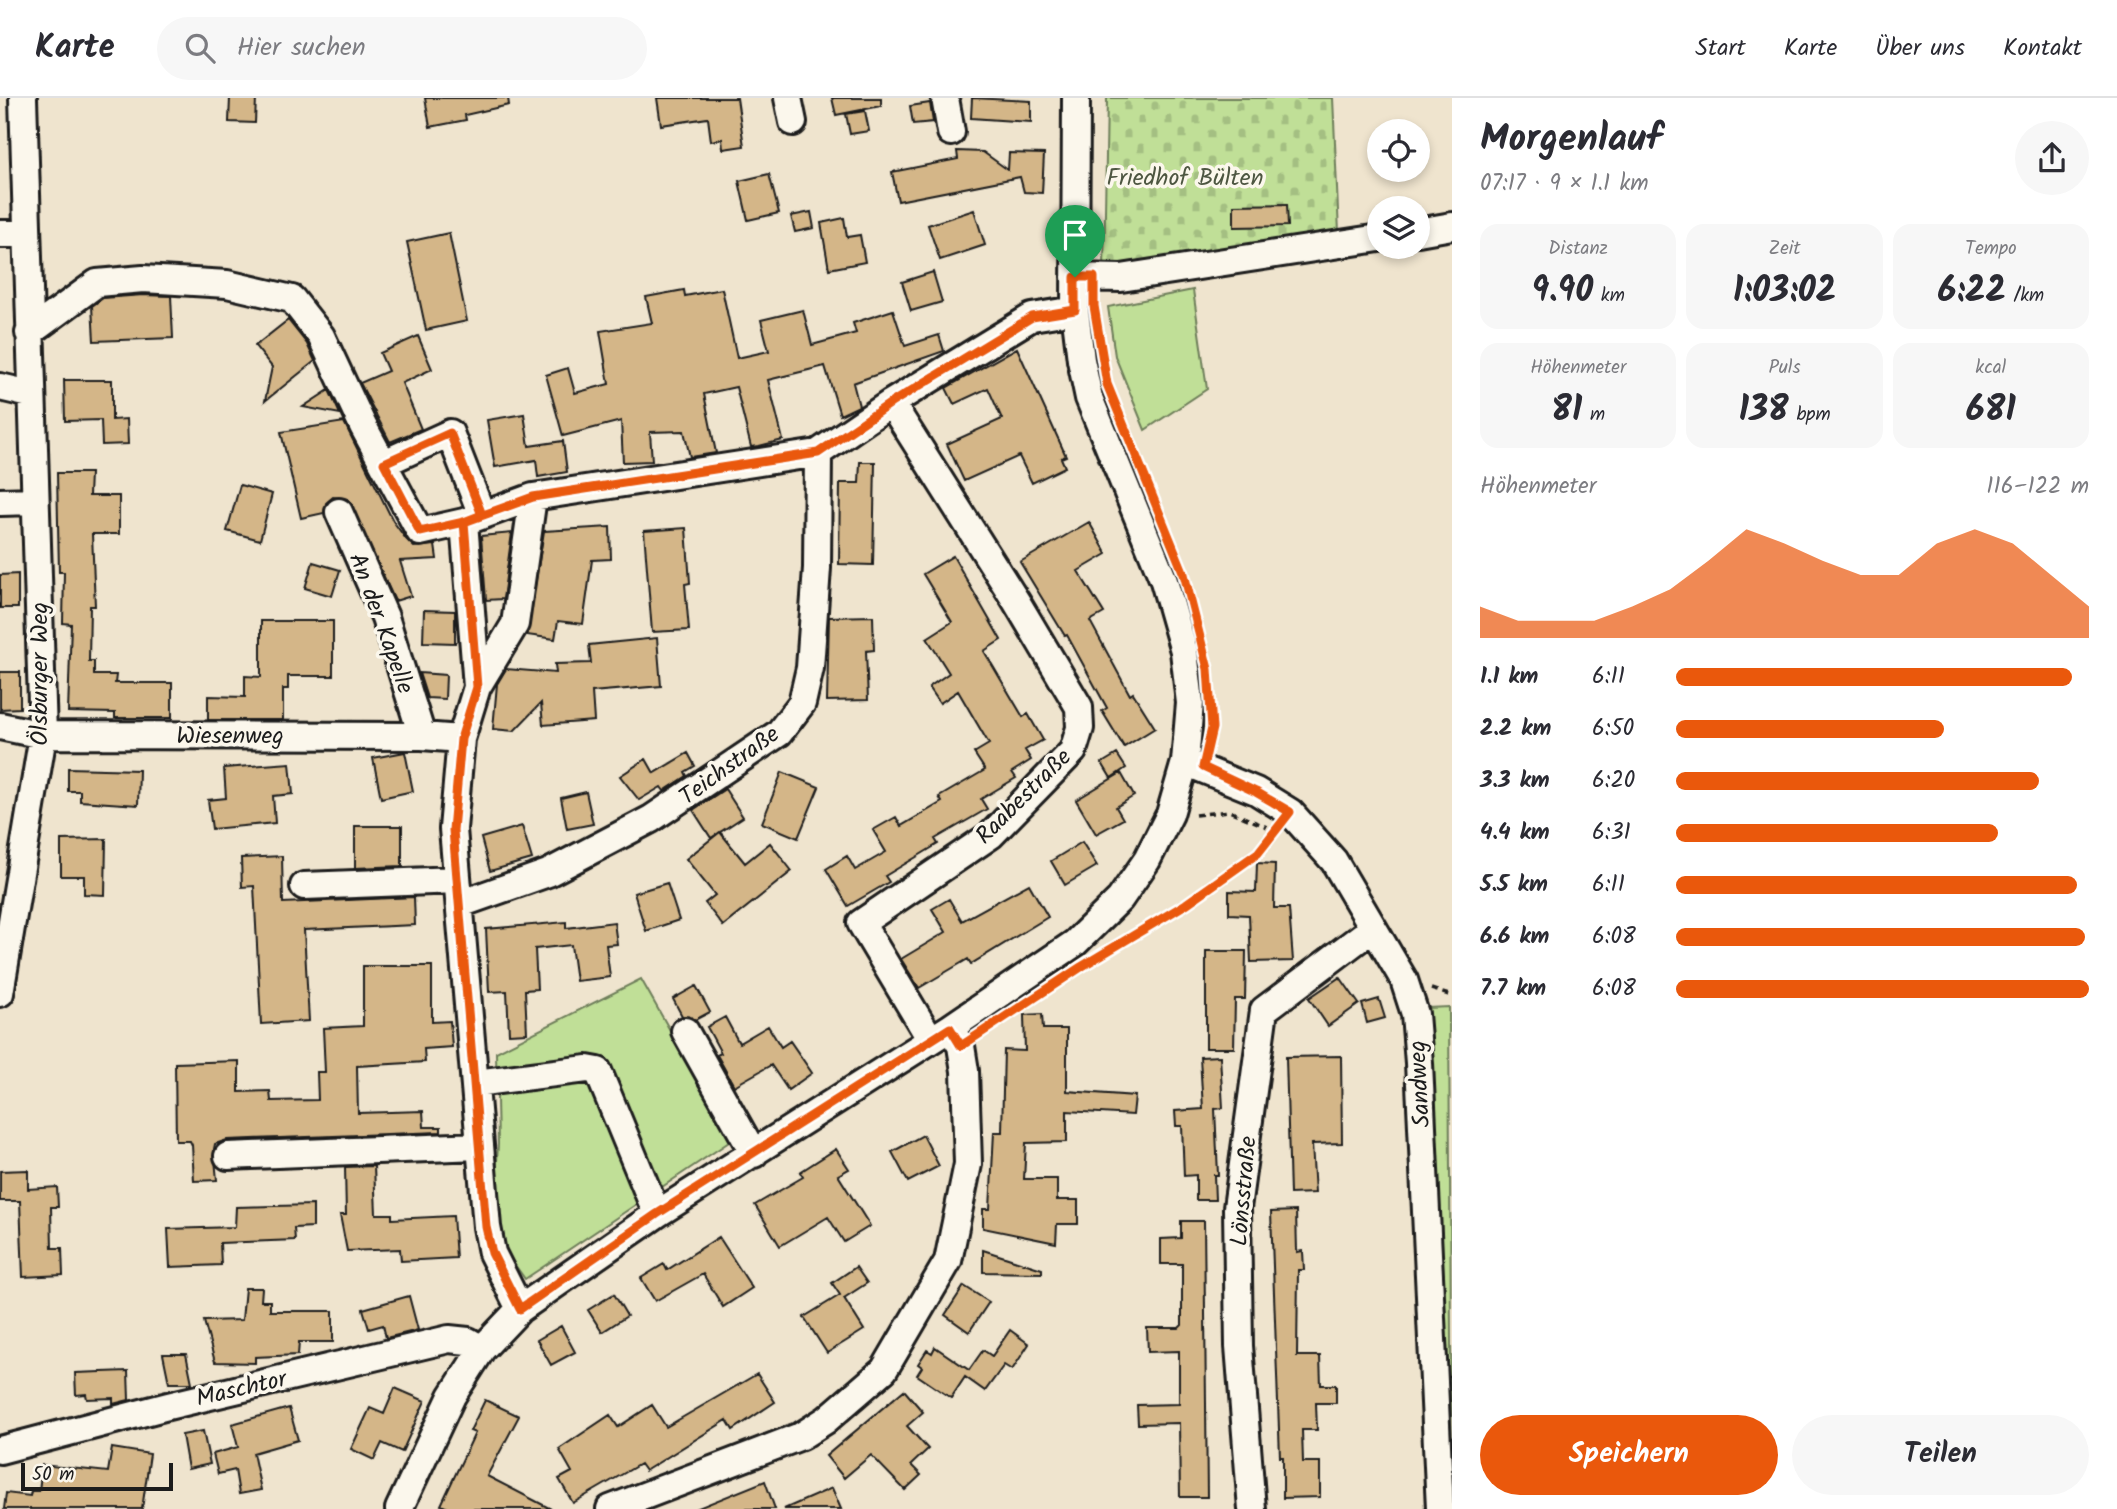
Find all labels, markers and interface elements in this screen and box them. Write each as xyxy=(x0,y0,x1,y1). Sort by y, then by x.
search box xyxy=(157,17,647,80)
text: Karte xyxy=(35,22,115,75)
text: Hier suchen xyxy=(237,27,366,69)
icon: search xyxy=(181,29,219,67)
text: Start xyxy=(1695,29,1746,68)
text: Karte xyxy=(1784,29,1837,68)
text: Über uns xyxy=(1875,29,1965,68)
text: Kontakt xyxy=(2003,29,2082,68)
text: Morgenlauf xyxy=(1480,110,1662,170)
map controls xyxy=(1367,119,1430,259)
button: locate xyxy=(1367,119,1430,182)
button: share xyxy=(2015,121,2089,195)
park label: Friedhof Bülten xyxy=(1107,159,1263,198)
text: 07:17 · 9 × 1.1 km xyxy=(1480,166,1649,202)
button: layers xyxy=(1367,196,1430,259)
pin xyxy=(1045,205,1105,277)
icon: arrive xyxy=(1056,216,1094,254)
text: Distanz xyxy=(1548,234,1608,264)
text: Zeit xyxy=(1768,234,1801,264)
text: Tempo xyxy=(1965,234,2017,264)
text: 9.90 xyxy=(1532,264,1593,320)
text: 1:03:02 xyxy=(1733,264,1836,320)
text: 6:22 xyxy=(1937,264,2006,320)
text: km xyxy=(1593,281,1625,311)
text: /km xyxy=(2006,281,2044,311)
text: Höhenmeter xyxy=(1530,353,1626,383)
text: Puls xyxy=(1768,353,1801,383)
text: kcal xyxy=(1975,353,2006,383)
text: 81 xyxy=(1551,383,1582,439)
text: 138 xyxy=(1738,383,1789,439)
text: 681 xyxy=(1966,383,2016,439)
text: m xyxy=(1582,400,1605,430)
text: bpm xyxy=(1789,400,1831,430)
text: Höhenmeter xyxy=(1480,469,1596,505)
text: 116–122 m xyxy=(1986,469,2089,505)
street label: An der Kapelle xyxy=(337,547,424,700)
street label: Ölsburger Weg xyxy=(21,602,60,746)
text: 1.1 km xyxy=(1480,659,1538,695)
text: 6:11 xyxy=(1592,659,1625,695)
text: 2.2 km xyxy=(1480,711,1551,747)
text: 6:50 xyxy=(1592,711,1634,747)
street label: Teichstraße xyxy=(671,716,789,816)
street label: Wiesenweg xyxy=(176,717,284,756)
street label: Raabestraße xyxy=(967,739,1082,855)
text: 3.3 km xyxy=(1480,763,1550,799)
text: 6:20 xyxy=(1592,763,1635,799)
text: 4.4 km xyxy=(1480,815,1550,851)
text: 6:31 xyxy=(1592,815,1631,851)
text: 5.5 km xyxy=(1480,867,1548,903)
text: 6:11 xyxy=(1592,867,1625,903)
text: 6.6 km xyxy=(1480,919,1549,955)
text: 6:08 xyxy=(1592,919,1636,955)
text: 7.7 km xyxy=(1480,971,1546,1007)
text: 6:08 xyxy=(1592,971,1636,1007)
street label: Sandweg xyxy=(1399,1039,1442,1128)
street label: Lönsstraße xyxy=(1220,1134,1269,1248)
street label: Maschtor xyxy=(192,1360,293,1419)
button: Speichern xyxy=(1480,1415,1778,1495)
button: Teilen xyxy=(1792,1415,2089,1495)
scale bar xyxy=(21,1460,173,1492)
text: 50 m xyxy=(32,1460,74,1490)

